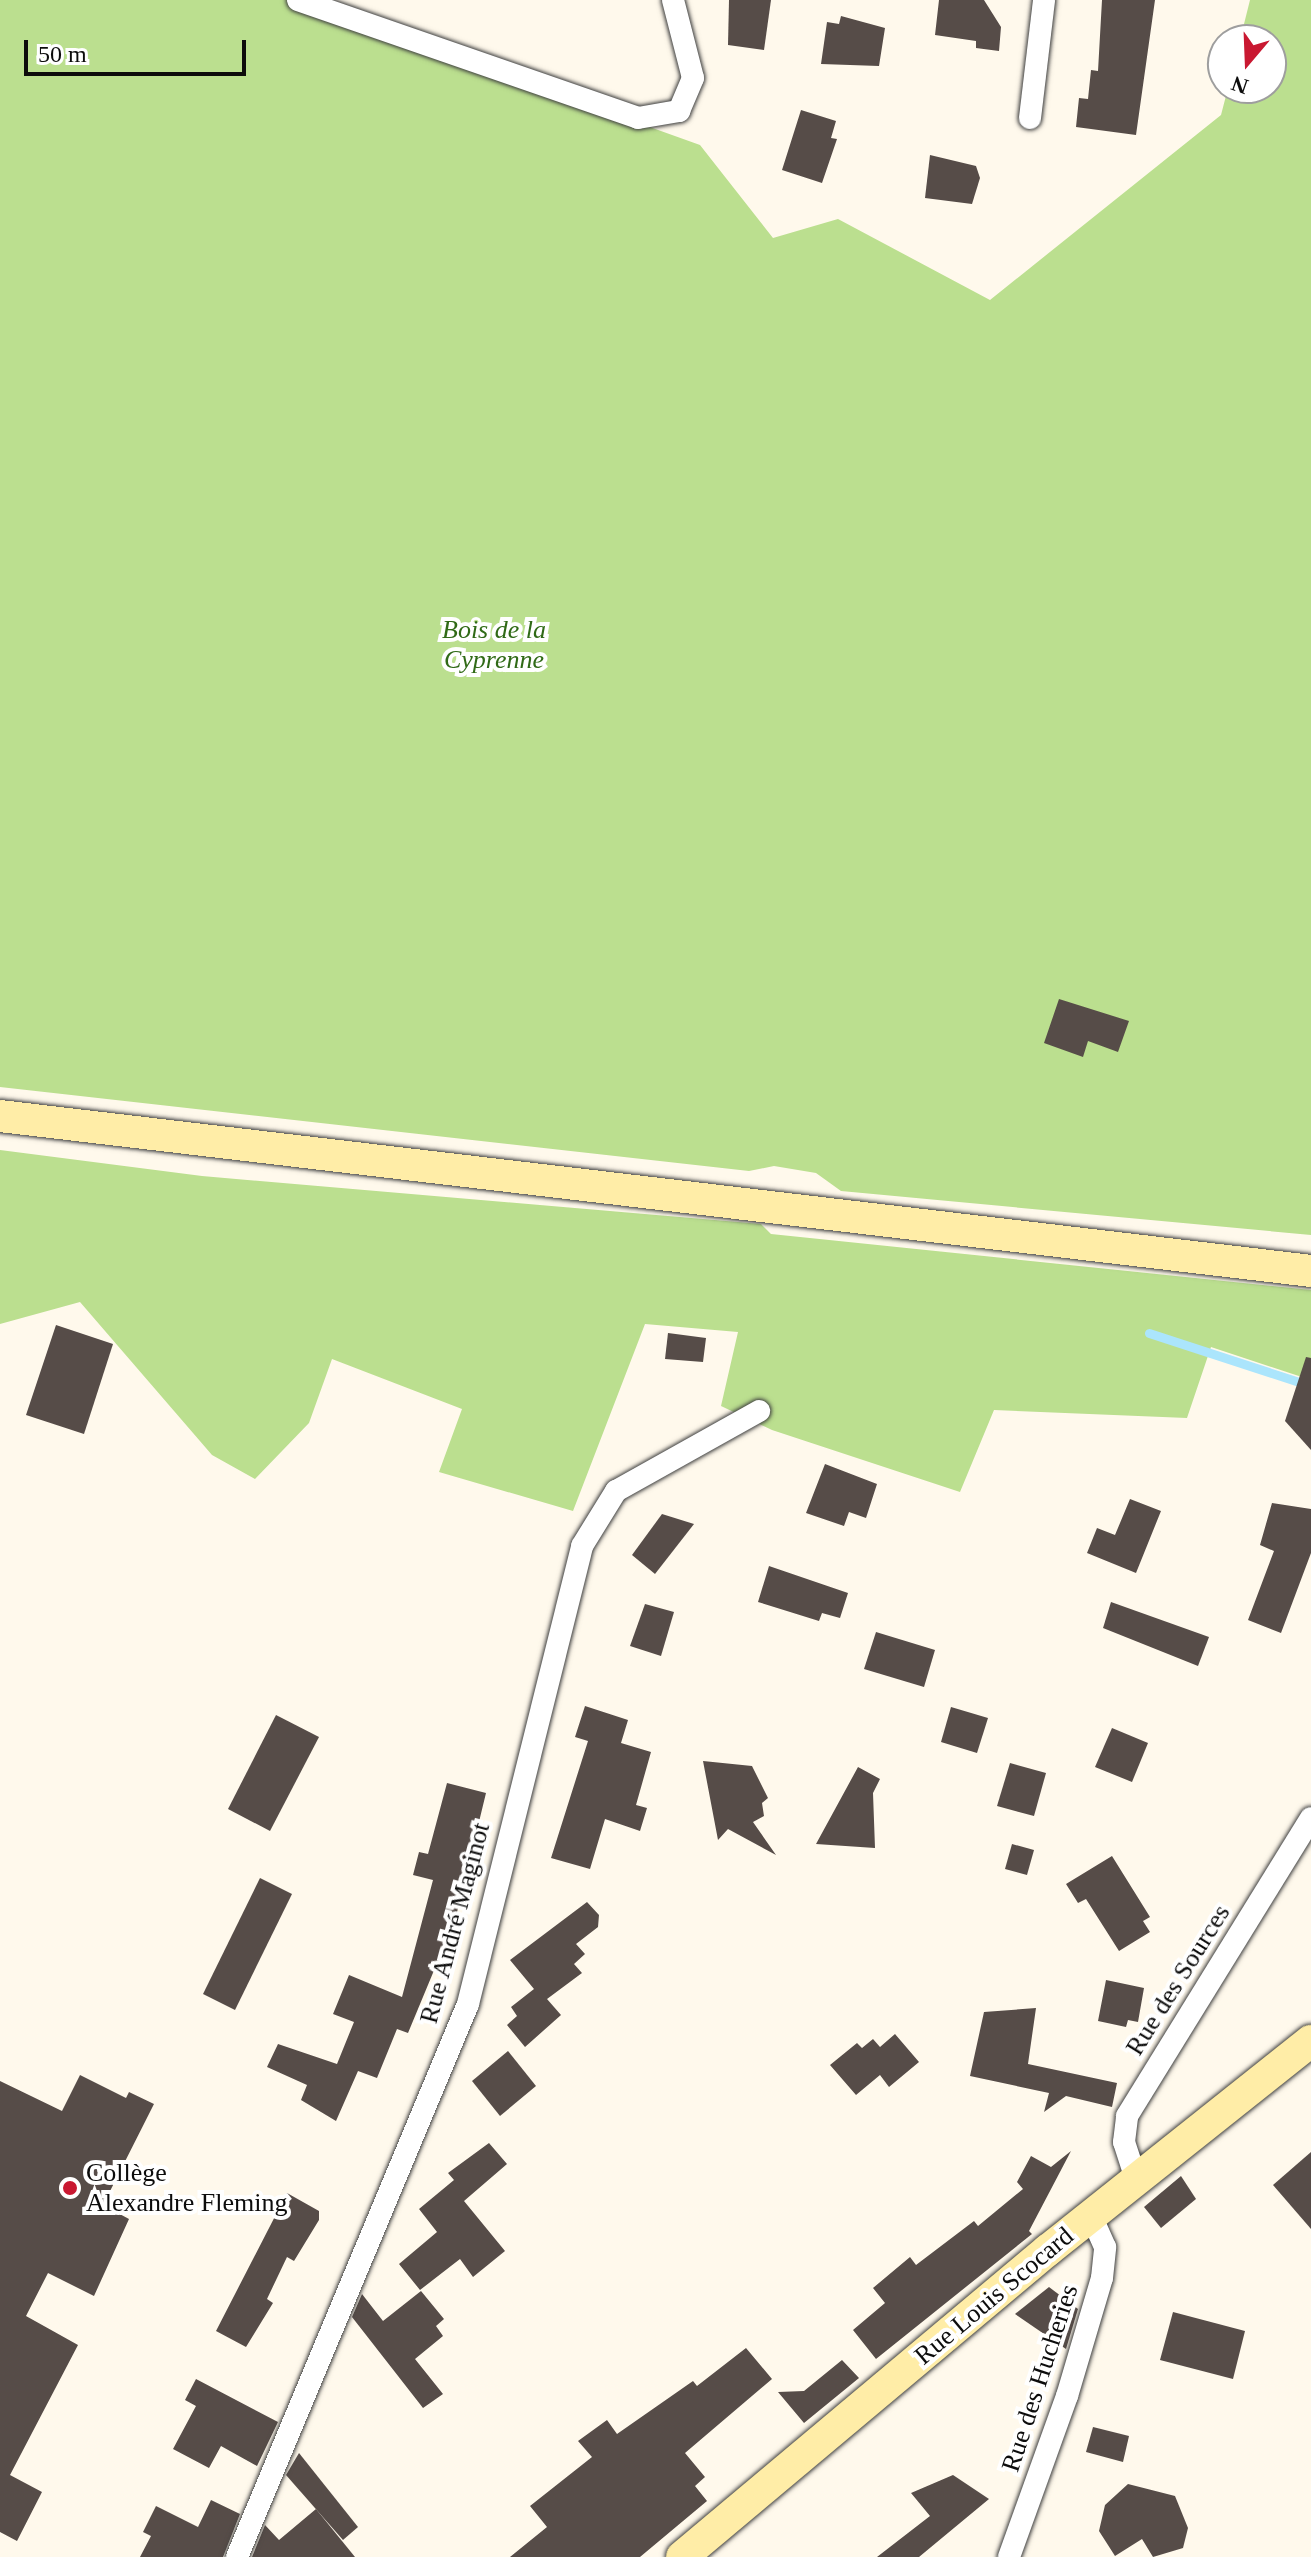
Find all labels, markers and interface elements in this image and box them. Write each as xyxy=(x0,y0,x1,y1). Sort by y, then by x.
scale bar xyxy=(28,24,250,74)
north arrow xyxy=(1207,24,1287,104)
text: 50 m xyxy=(38,41,87,67)
text: N xyxy=(1228,71,1251,100)
park label: Bois de la Cyprenne xyxy=(442,614,546,676)
street label: Rue André Maginot xyxy=(413,1819,497,2027)
street label: Rue des Sources xyxy=(1119,1899,1237,2061)
place label: Collège Alexandre Fleming xyxy=(86,2157,287,2218)
marker: Collège Alexandre Fleming xyxy=(61,2179,79,2197)
street label: Rue Louis Scocard xyxy=(908,2220,1080,2372)
street label: Rue des Hucheries xyxy=(995,2280,1085,2476)

